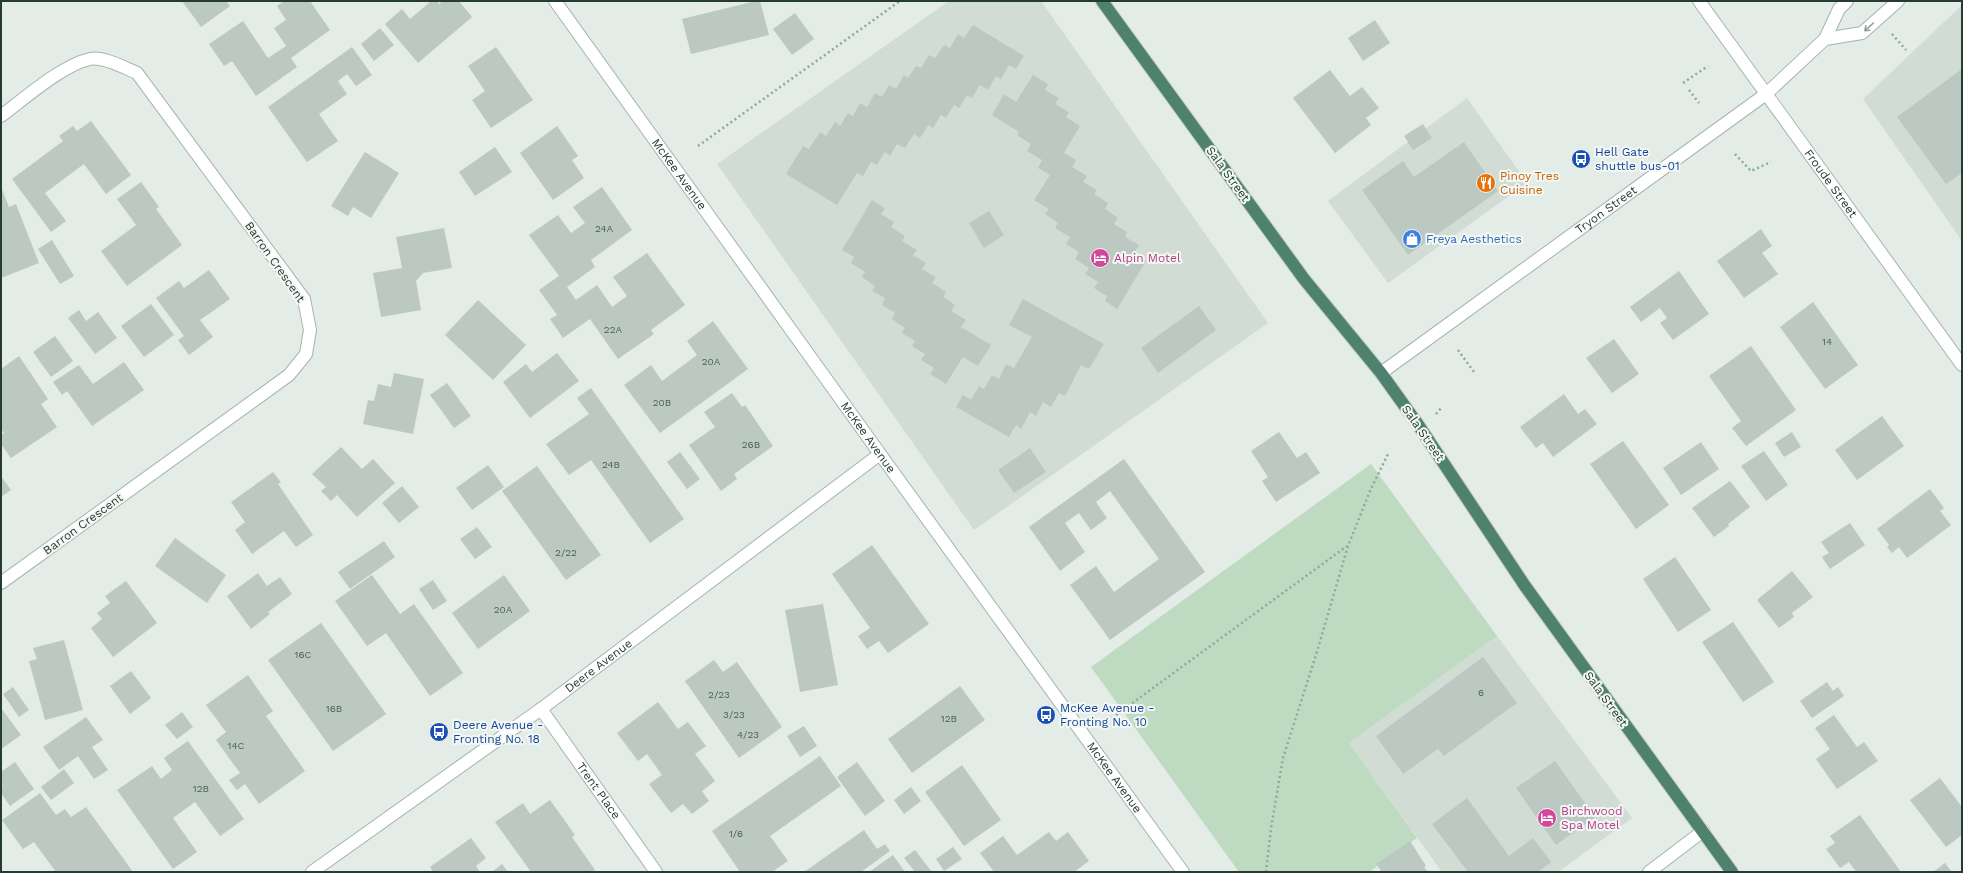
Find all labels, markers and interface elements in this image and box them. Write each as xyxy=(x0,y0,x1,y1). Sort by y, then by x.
one-way arrow xyxy=(1864,22,1874,31)
street label: McKee Avenue xyxy=(649,136,709,212)
street label: Sala Street xyxy=(1203,144,1253,204)
place label: Hell Gate shuttle bus-01 xyxy=(1595,145,1680,173)
street label: Froude Street xyxy=(1801,146,1860,220)
bus stop icon: Hell Gate shuttle bus-01 xyxy=(1570,148,1592,170)
place label: Pinoy Tres Cuisine xyxy=(1500,169,1559,197)
restaurant icon: Pinoy Tres Cuisine xyxy=(1475,172,1497,194)
street label: Tryon Street xyxy=(1573,183,1640,237)
street label: Barron Crescent xyxy=(242,219,308,305)
house number: 24A xyxy=(595,223,614,234)
shop icon: Freya Aesthetics xyxy=(1401,228,1423,250)
place label: Freya Aesthetics xyxy=(1426,232,1522,246)
hotel icon: Alpin Motel xyxy=(1089,247,1111,269)
place label: Alpin Motel xyxy=(1114,251,1181,265)
house number: 22A xyxy=(604,324,623,335)
house number: 14 xyxy=(1822,336,1832,347)
house number: 20A xyxy=(702,356,721,367)
house number: 20B xyxy=(653,397,671,408)
street label: McKee Avenue xyxy=(838,399,898,476)
street label: Sala Street xyxy=(1399,402,1447,464)
house number: 26B xyxy=(742,439,760,450)
house number: 24B xyxy=(602,459,620,470)
street label: Barron Crescent xyxy=(40,490,126,558)
house number: 2/22 xyxy=(555,547,577,558)
house number: 20A xyxy=(494,604,513,615)
street label: Deere Avenue xyxy=(562,636,635,696)
house number: 16C xyxy=(295,649,312,660)
street label: Sala Street xyxy=(1581,669,1631,729)
house number: 6 xyxy=(1478,687,1484,698)
house number: 2/23 xyxy=(708,689,730,700)
place label: McKee Avenue - Fronting No. 10 xyxy=(1060,701,1154,729)
house number: 16B xyxy=(326,703,342,714)
bus stop icon: McKee Avenue - Fronting No. 10 xyxy=(1035,704,1057,726)
house number: 3/23 xyxy=(723,709,745,720)
house number: 12B xyxy=(941,713,957,724)
place label: Deere Avenue - Fronting No. 18 xyxy=(453,718,543,746)
bus stop icon: Deere Avenue - Fronting No. 18 xyxy=(428,721,450,743)
house number: 4/23 xyxy=(737,729,759,740)
street label: McKee Avenue xyxy=(1084,739,1145,816)
house number: 14C xyxy=(228,740,245,751)
street label: Trent Place xyxy=(574,760,623,822)
house number: 12B xyxy=(193,783,209,794)
place label: Birchwood Spa Motel xyxy=(1561,804,1623,832)
hotel icon: Birchwood Spa Motel xyxy=(1536,807,1558,829)
house number: 1/6 xyxy=(729,828,743,839)

